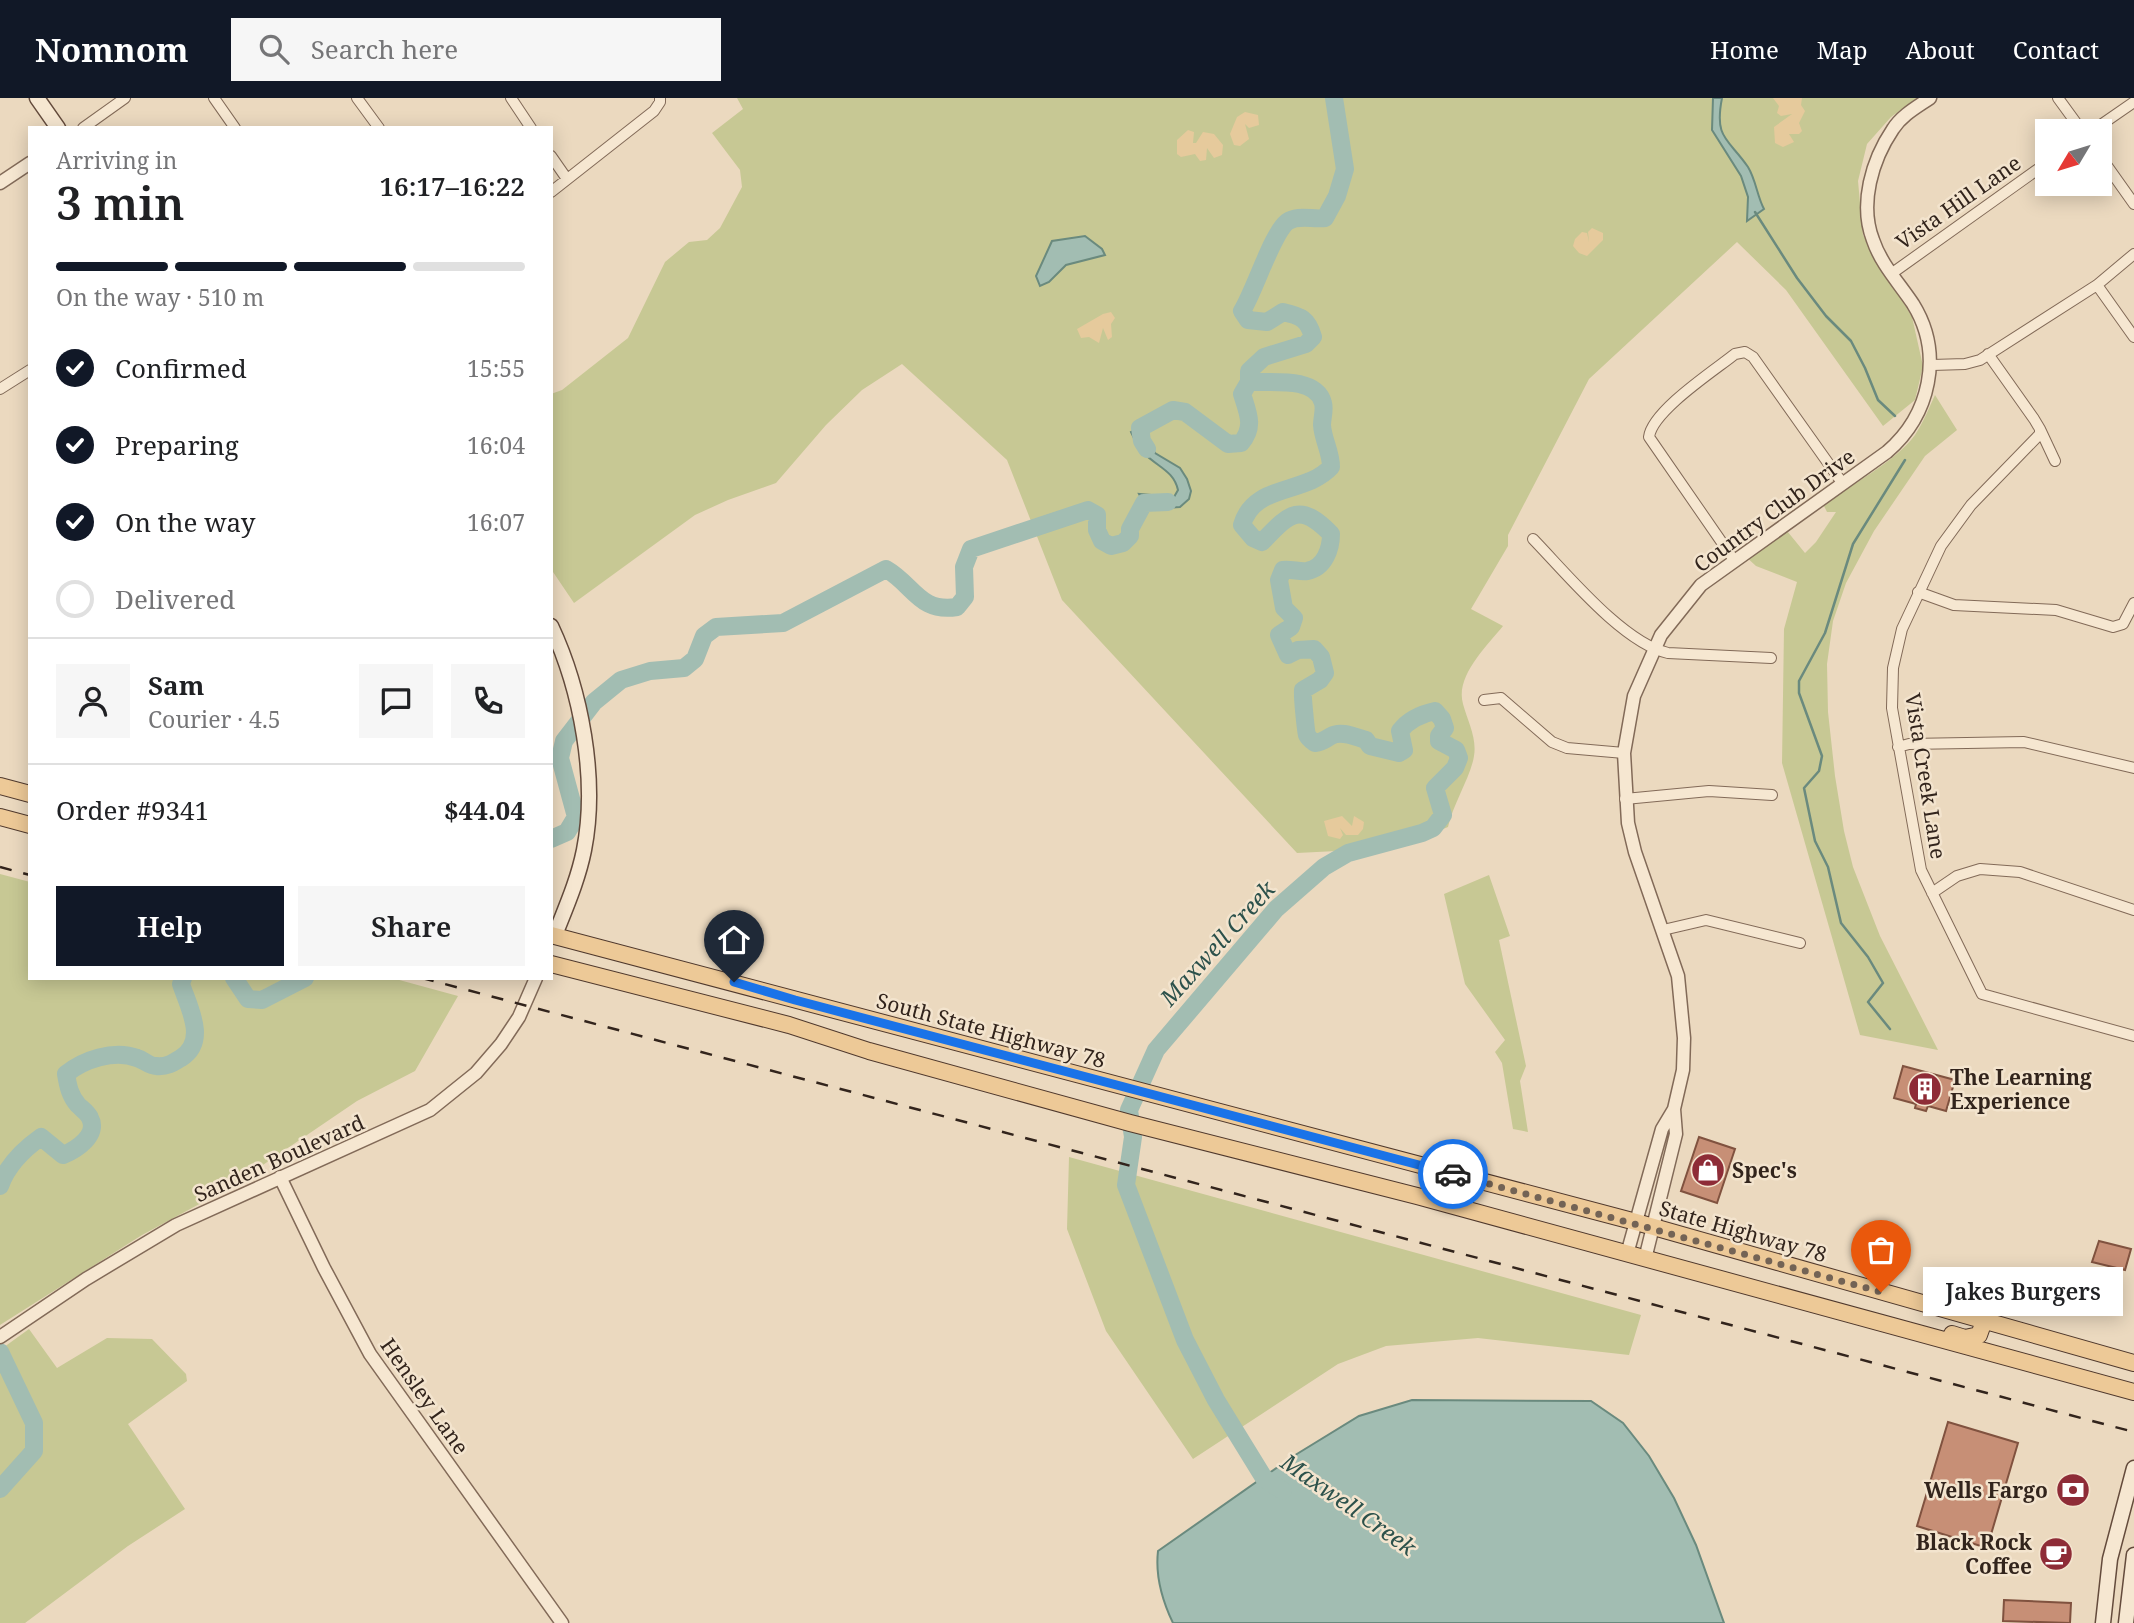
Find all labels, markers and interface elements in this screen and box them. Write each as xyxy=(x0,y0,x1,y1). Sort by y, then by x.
search box xyxy=(231,18,721,81)
text: Nomnom xyxy=(35,27,189,72)
icon: search xyxy=(255,30,293,68)
text: Search here xyxy=(311,31,458,67)
text: Home xyxy=(1710,33,1779,66)
text: Map xyxy=(1817,33,1868,66)
text: About xyxy=(1906,33,1975,66)
text: Contact xyxy=(2013,33,2099,66)
north arrow xyxy=(2035,119,2112,196)
map controls xyxy=(2035,119,2112,196)
text: Arriving in xyxy=(56,144,177,176)
street label: Vista Hill Lane xyxy=(1890,148,2026,256)
text: 16:17–16:22 xyxy=(379,168,525,204)
text: 3 min xyxy=(56,171,184,233)
text: On the way · 510 m xyxy=(56,281,264,313)
icon: check xyxy=(56,349,94,387)
text: Confirmed xyxy=(115,350,247,386)
text: 15:55 xyxy=(467,352,525,384)
icon: check xyxy=(56,426,94,464)
text: Preparing xyxy=(115,427,239,463)
text: 16:04 xyxy=(467,429,525,461)
street label: Country Club Drive xyxy=(1688,442,1860,578)
icon: check xyxy=(56,503,94,541)
text: On the way xyxy=(115,504,255,540)
text: 16:07 xyxy=(467,506,525,538)
text: Delivered xyxy=(115,581,235,617)
button: person xyxy=(56,664,130,738)
button: chat xyxy=(359,664,433,738)
button: phone xyxy=(451,664,525,738)
text: Sam xyxy=(148,667,204,703)
street label: Vista Creek Lane xyxy=(1899,691,1953,861)
text: Courier · 4.5 xyxy=(148,703,281,735)
text: Order #9341 xyxy=(56,792,209,828)
text: $44.04 xyxy=(444,792,525,828)
water label: Maxwell Creek xyxy=(1152,873,1282,1013)
button: Help xyxy=(56,886,284,966)
button: Share xyxy=(298,886,525,966)
pin xyxy=(704,910,764,982)
icon: home xyxy=(715,921,753,959)
street label: South State Highway 78 xyxy=(873,986,1109,1074)
place label: The Learning Experience xyxy=(1950,1063,2092,1115)
building icon: The Learning Experience xyxy=(1906,1070,1944,1108)
street label: Sanden Boulevard xyxy=(189,1108,369,1208)
courier xyxy=(1418,1139,1488,1209)
shop icon: Spec's xyxy=(1689,1151,1727,1189)
icon: car xyxy=(1434,1155,1472,1193)
place label: Spec's xyxy=(1732,1156,1797,1184)
street label: State Highway 78 xyxy=(1656,1194,1830,1268)
pin xyxy=(1851,1220,1911,1292)
icon: bag xyxy=(1862,1231,1900,1269)
callout: Jakes Burgers xyxy=(1923,1268,2122,1316)
text: Jakes Burgers xyxy=(1945,1275,2101,1307)
street label: Hensley Lane xyxy=(375,1332,475,1460)
water label: Maxwell Creek xyxy=(1274,1445,1424,1563)
bank icon: Wells Fargo xyxy=(2054,1471,2092,1509)
place label: Wells Fargo xyxy=(1924,1476,2048,1504)
place label: Black Rock Coffee xyxy=(1916,1528,2033,1580)
cafe icon: Black Rock Coffee xyxy=(2037,1535,2075,1573)

